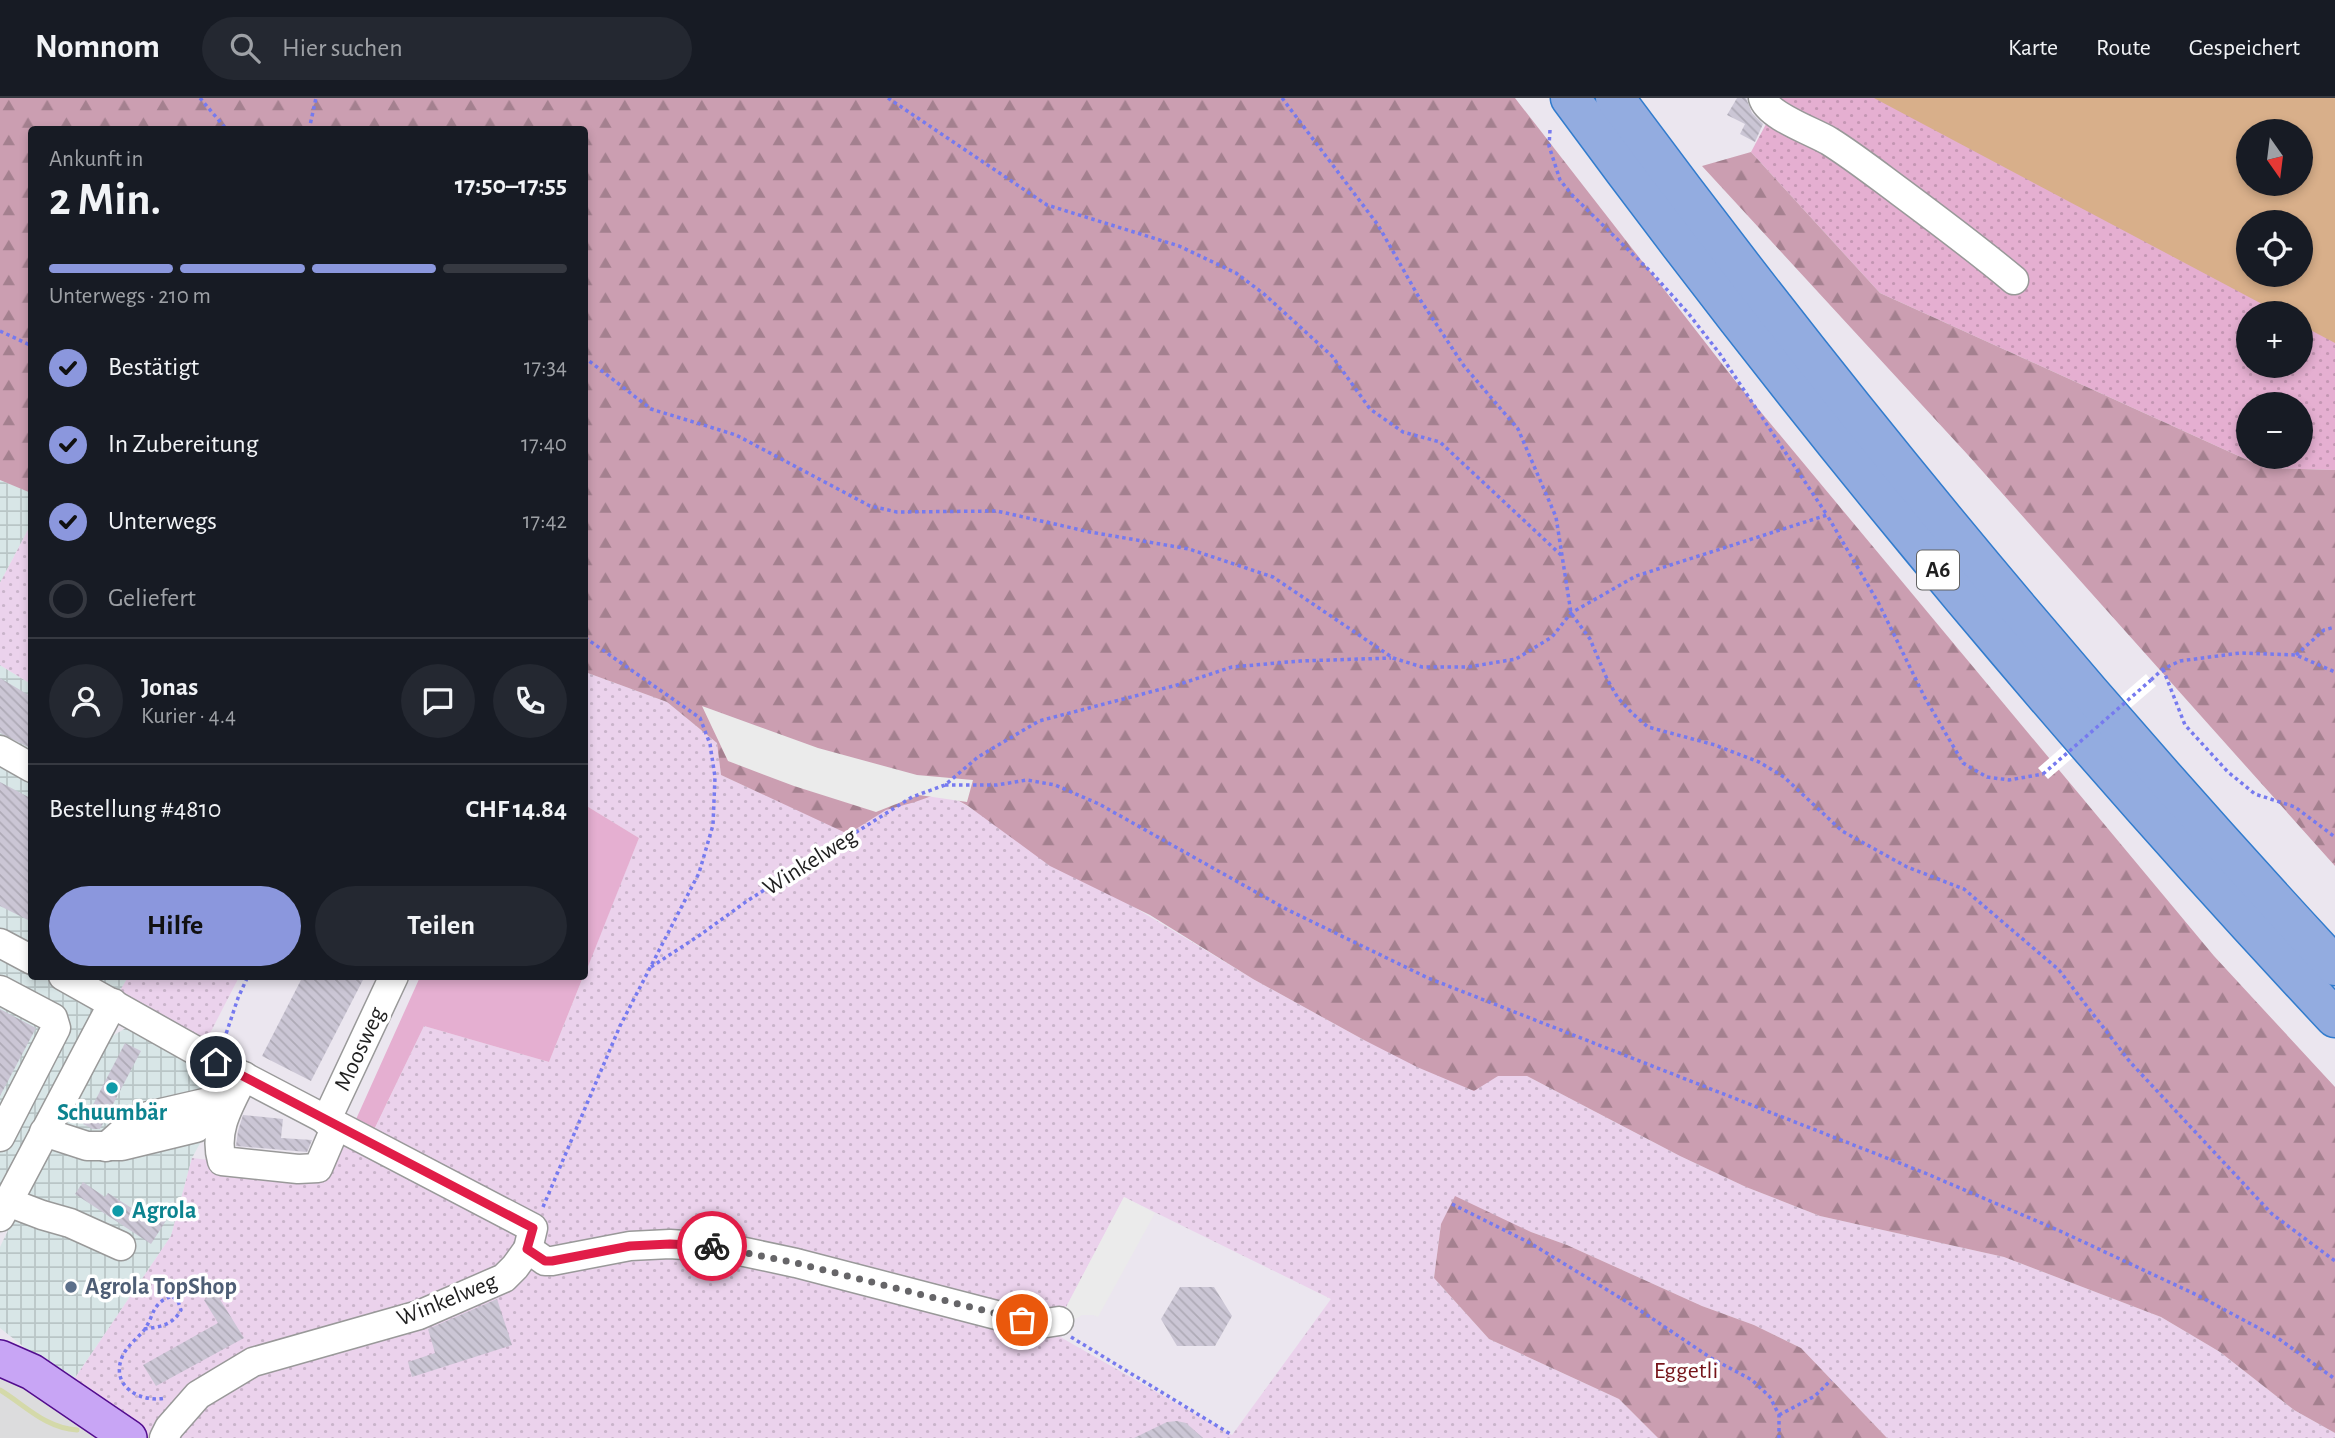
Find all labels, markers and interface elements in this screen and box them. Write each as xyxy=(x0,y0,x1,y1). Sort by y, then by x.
search box xyxy=(202,17,692,80)
icon: search xyxy=(226,29,264,67)
text: Nomnom xyxy=(35,31,160,64)
text: Hier suchen xyxy=(282,35,403,61)
text: Karte xyxy=(2008,36,2058,60)
text: Route xyxy=(2096,36,2151,60)
text: Gespeichert xyxy=(2189,36,2300,60)
north arrow xyxy=(2236,119,2314,196)
map controls xyxy=(2236,119,2313,469)
text: Ankunft in xyxy=(49,148,143,171)
text: 17:50–17:55 xyxy=(455,172,567,198)
text: 2 Min. xyxy=(49,177,161,223)
button: locate xyxy=(2236,210,2313,287)
text: Unterwegs · 210 m xyxy=(49,285,211,308)
button: + xyxy=(2236,301,2313,378)
icon: check xyxy=(49,349,87,387)
text: Bestätigt xyxy=(108,354,199,380)
text: 17:34 xyxy=(524,356,567,379)
button: − xyxy=(2236,392,2313,469)
icon: check xyxy=(49,426,87,464)
text: In Zubereitung xyxy=(108,431,258,457)
text: 17:40 xyxy=(521,433,567,456)
icon: check xyxy=(49,503,87,541)
text: Unterwegs xyxy=(108,508,217,534)
text: 17:42 xyxy=(523,510,567,533)
road number: A6 xyxy=(1917,550,1959,590)
text: Geliefert xyxy=(108,585,196,611)
button: person xyxy=(49,664,123,738)
button: chat xyxy=(401,664,475,738)
button: phone xyxy=(493,664,567,738)
text: Jonas xyxy=(141,674,198,700)
text: Kurier · 4.4 xyxy=(141,705,236,728)
text: Bestellung #4810 xyxy=(49,796,221,822)
text: CHF 14.84 xyxy=(465,796,567,822)
street label: Winkelweg xyxy=(759,824,861,900)
button: Hilfe xyxy=(49,886,301,966)
button: Teilen xyxy=(315,886,567,966)
street label: Moosweg xyxy=(330,1003,390,1095)
pin xyxy=(186,1032,246,1092)
icon: home xyxy=(197,1043,235,1081)
marker: Schuumbär xyxy=(104,1080,120,1096)
place label: Schuumbär xyxy=(57,1101,168,1125)
place label: Agrola xyxy=(132,1199,196,1223)
marker: Agrola xyxy=(110,1203,126,1219)
courier xyxy=(677,1211,747,1281)
icon: bike xyxy=(693,1227,731,1265)
street label: Winkelweg xyxy=(394,1269,501,1331)
place label: Agrola TopShop xyxy=(85,1275,237,1299)
marker: Agrola TopShop xyxy=(63,1279,79,1295)
pin xyxy=(992,1290,1052,1350)
icon: bag xyxy=(1003,1301,1041,1339)
park label: Eggetli xyxy=(1654,1359,1718,1383)

